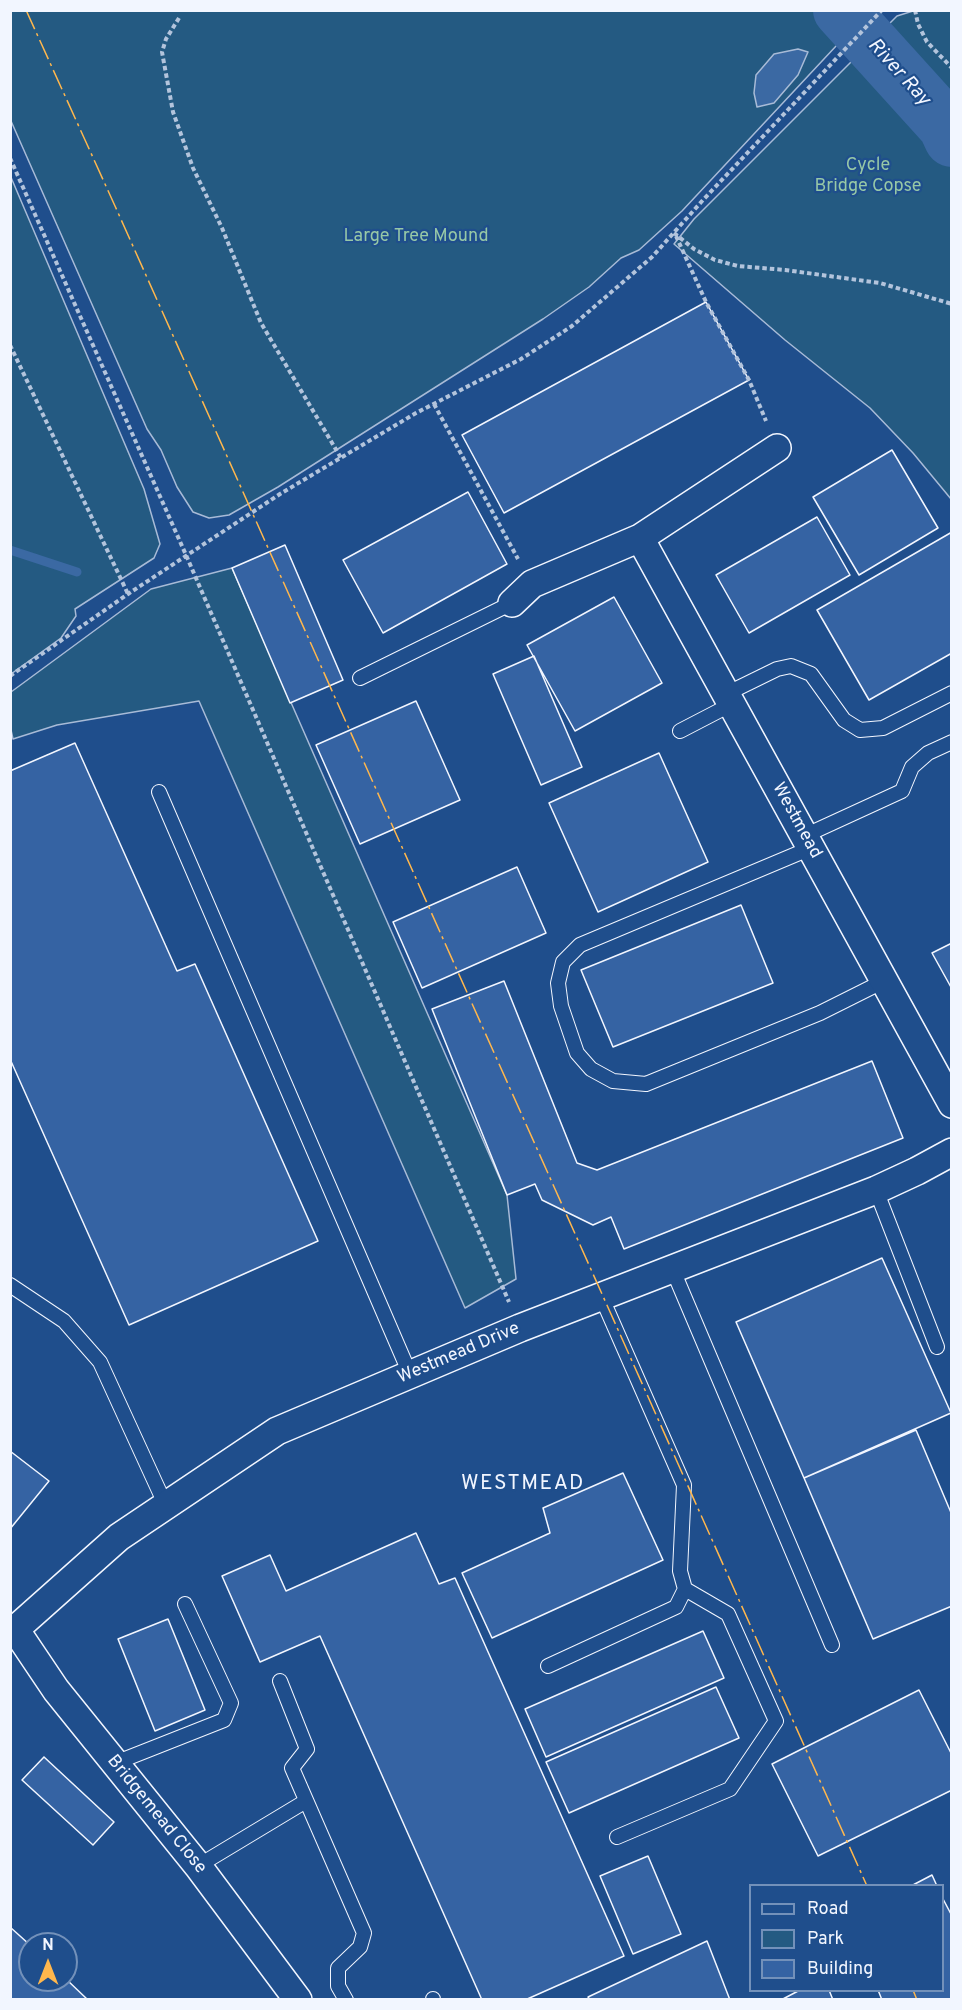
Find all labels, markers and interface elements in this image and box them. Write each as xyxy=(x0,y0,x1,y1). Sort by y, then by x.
water label: River Ray xyxy=(861,34,935,112)
park label: Cycle Bridge Copse xyxy=(814,155,922,198)
park label: Large Tree Mound xyxy=(344,226,488,248)
street label: Westmead xyxy=(766,779,826,863)
street label: Westmead Drive xyxy=(395,1319,523,1389)
district label: WESTMEAD xyxy=(461,1472,585,1498)
street label: Bridgemead Close xyxy=(101,1751,211,1879)
legend xyxy=(749,1884,944,1992)
text: Road xyxy=(807,1898,849,1921)
text: Park xyxy=(807,1928,844,1951)
north arrow xyxy=(18,1932,78,1992)
text: N xyxy=(42,1936,54,1956)
text: Building xyxy=(807,1958,873,1981)

